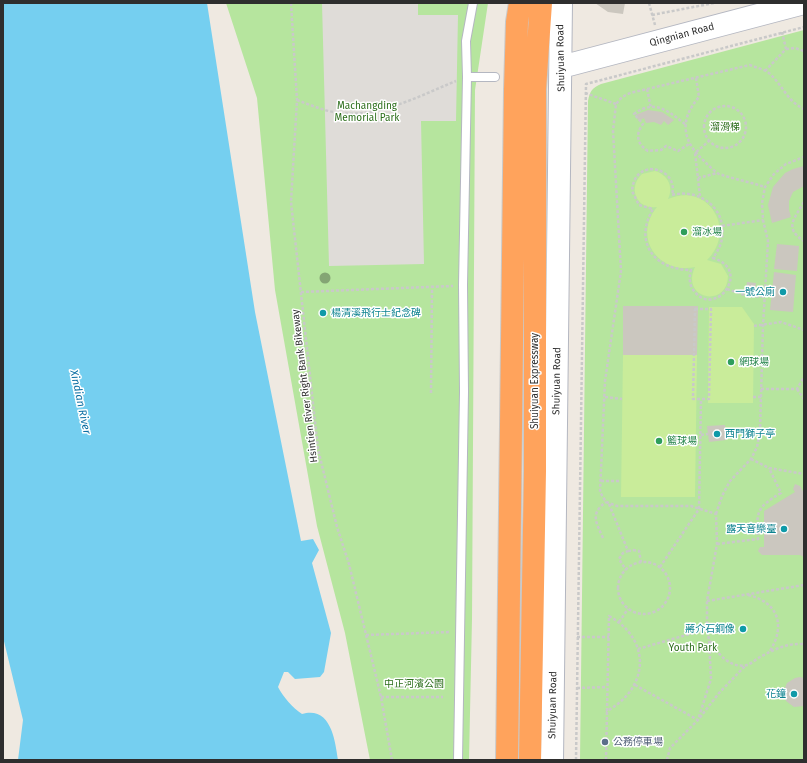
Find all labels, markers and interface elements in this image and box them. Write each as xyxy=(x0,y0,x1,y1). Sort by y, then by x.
street label: Qingnian Road xyxy=(648,21,716,49)
street label: Shuiyuan Road xyxy=(554,24,568,92)
park label: Machangding Memorial Park xyxy=(335,100,399,124)
park label: 溜滑梯 xyxy=(710,121,740,133)
place label: 溜冰場 xyxy=(692,226,722,238)
marker: 溜冰場 xyxy=(679,227,689,237)
place label: 一號公廁 xyxy=(735,286,775,298)
marker: 一號公廁 xyxy=(778,287,788,297)
place label: 楊清溪飛行士紀念碑 xyxy=(331,307,421,319)
marker: 楊清溪飛行士紀念碑 xyxy=(318,308,328,318)
street label: Hsintien River Right Bank Bikeway xyxy=(290,309,320,463)
street label: Shuiyuan Expressway xyxy=(529,333,541,429)
street label: Shuiyuan Road xyxy=(550,347,564,415)
place label: 網球場 xyxy=(739,356,769,368)
marker: 網球場 xyxy=(726,357,736,367)
water label: Xindian River xyxy=(67,369,93,435)
place label: 西門獅子亭 xyxy=(725,428,775,440)
marker: 西門獅子亭 xyxy=(712,429,722,439)
place label: 籃球場 xyxy=(667,435,697,447)
marker: 籃球場 xyxy=(654,436,664,446)
place label: 露天音樂臺 xyxy=(726,523,776,535)
marker: 露天音樂臺 xyxy=(779,524,789,534)
place label: 蔣介石銅像 xyxy=(685,623,735,635)
marker: 蔣介石銅像 xyxy=(738,624,748,634)
park label: Youth Park xyxy=(669,642,717,654)
street label: Shuiyuan Road xyxy=(546,671,560,739)
park label: 中正河濱公園 xyxy=(384,678,444,690)
place label: 花鐘 xyxy=(766,688,786,700)
marker: 花鐘 xyxy=(789,689,799,699)
place label: 公務停車場 xyxy=(613,736,663,748)
marker: 公務停車場 xyxy=(600,737,610,747)

